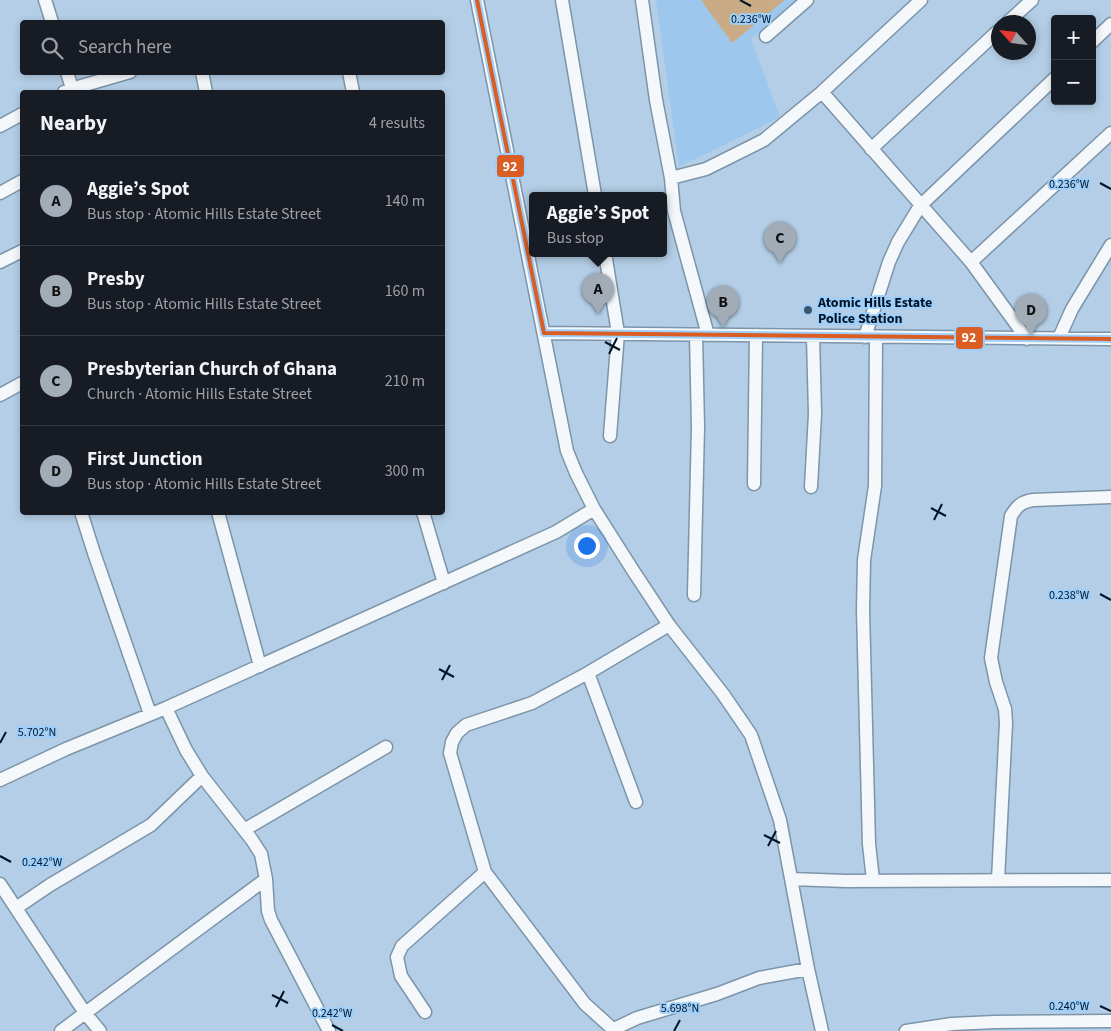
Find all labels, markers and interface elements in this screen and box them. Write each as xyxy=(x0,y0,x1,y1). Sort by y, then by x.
text: 0.236°W xyxy=(731,11,772,28)
north arrow xyxy=(991,15,1036,60)
map controls xyxy=(1051,15,1096,105)
button: + xyxy=(1051,15,1096,60)
search box xyxy=(20,20,445,75)
icon: search xyxy=(38,34,66,62)
text: Search here xyxy=(78,34,172,61)
button: − xyxy=(1051,60,1096,105)
text: Nearby xyxy=(40,108,107,138)
text: 4 results xyxy=(369,112,425,134)
line badge: 92 xyxy=(496,154,525,178)
text: 92 xyxy=(503,157,517,177)
text: Aggie’s Spot xyxy=(87,176,189,203)
text: 0.236°W xyxy=(1049,176,1090,193)
text: A xyxy=(51,190,61,212)
text: 140 m xyxy=(385,190,425,212)
popup xyxy=(529,192,667,257)
text: Aggie’s Spot xyxy=(547,200,649,227)
text: Bus stop · Atomic Hills Estate Street xyxy=(87,203,321,225)
pin: C xyxy=(764,222,796,263)
text: Bus stop xyxy=(547,227,604,249)
text: Presby xyxy=(87,266,145,293)
pin: A xyxy=(582,273,614,314)
text: B xyxy=(51,280,61,302)
text: 160 m xyxy=(385,280,425,302)
pin: B xyxy=(707,286,739,327)
text: Bus stop · Atomic Hills Estate Street xyxy=(87,293,321,315)
place label: Atomic Hills Estate Police Station xyxy=(817,293,932,329)
pin: D xyxy=(1015,294,1047,335)
marker: Atomic Hills Estate Police Station xyxy=(802,304,814,316)
line badge: 92 xyxy=(955,326,984,350)
text: 92 xyxy=(962,328,976,348)
text: Presbyterian Church of Ghana xyxy=(87,356,337,383)
text: C xyxy=(51,370,61,392)
text: 210 m xyxy=(385,370,425,392)
text: Church · Atomic Hills Estate Street xyxy=(87,383,312,405)
text: First Junction xyxy=(87,446,203,473)
text: D xyxy=(51,460,61,482)
text: 300 m xyxy=(385,460,425,482)
text: Bus stop · Atomic Hills Estate Street xyxy=(87,473,321,495)
your location xyxy=(574,533,600,559)
text: 0.238°W xyxy=(1049,587,1090,604)
text: 5.702°N xyxy=(18,724,56,741)
text: 0.242°W xyxy=(22,854,63,871)
text: 0.240°W xyxy=(1049,998,1090,1015)
text: 5.698°N xyxy=(661,1000,699,1017)
text: 0.242°W xyxy=(312,1005,353,1022)

